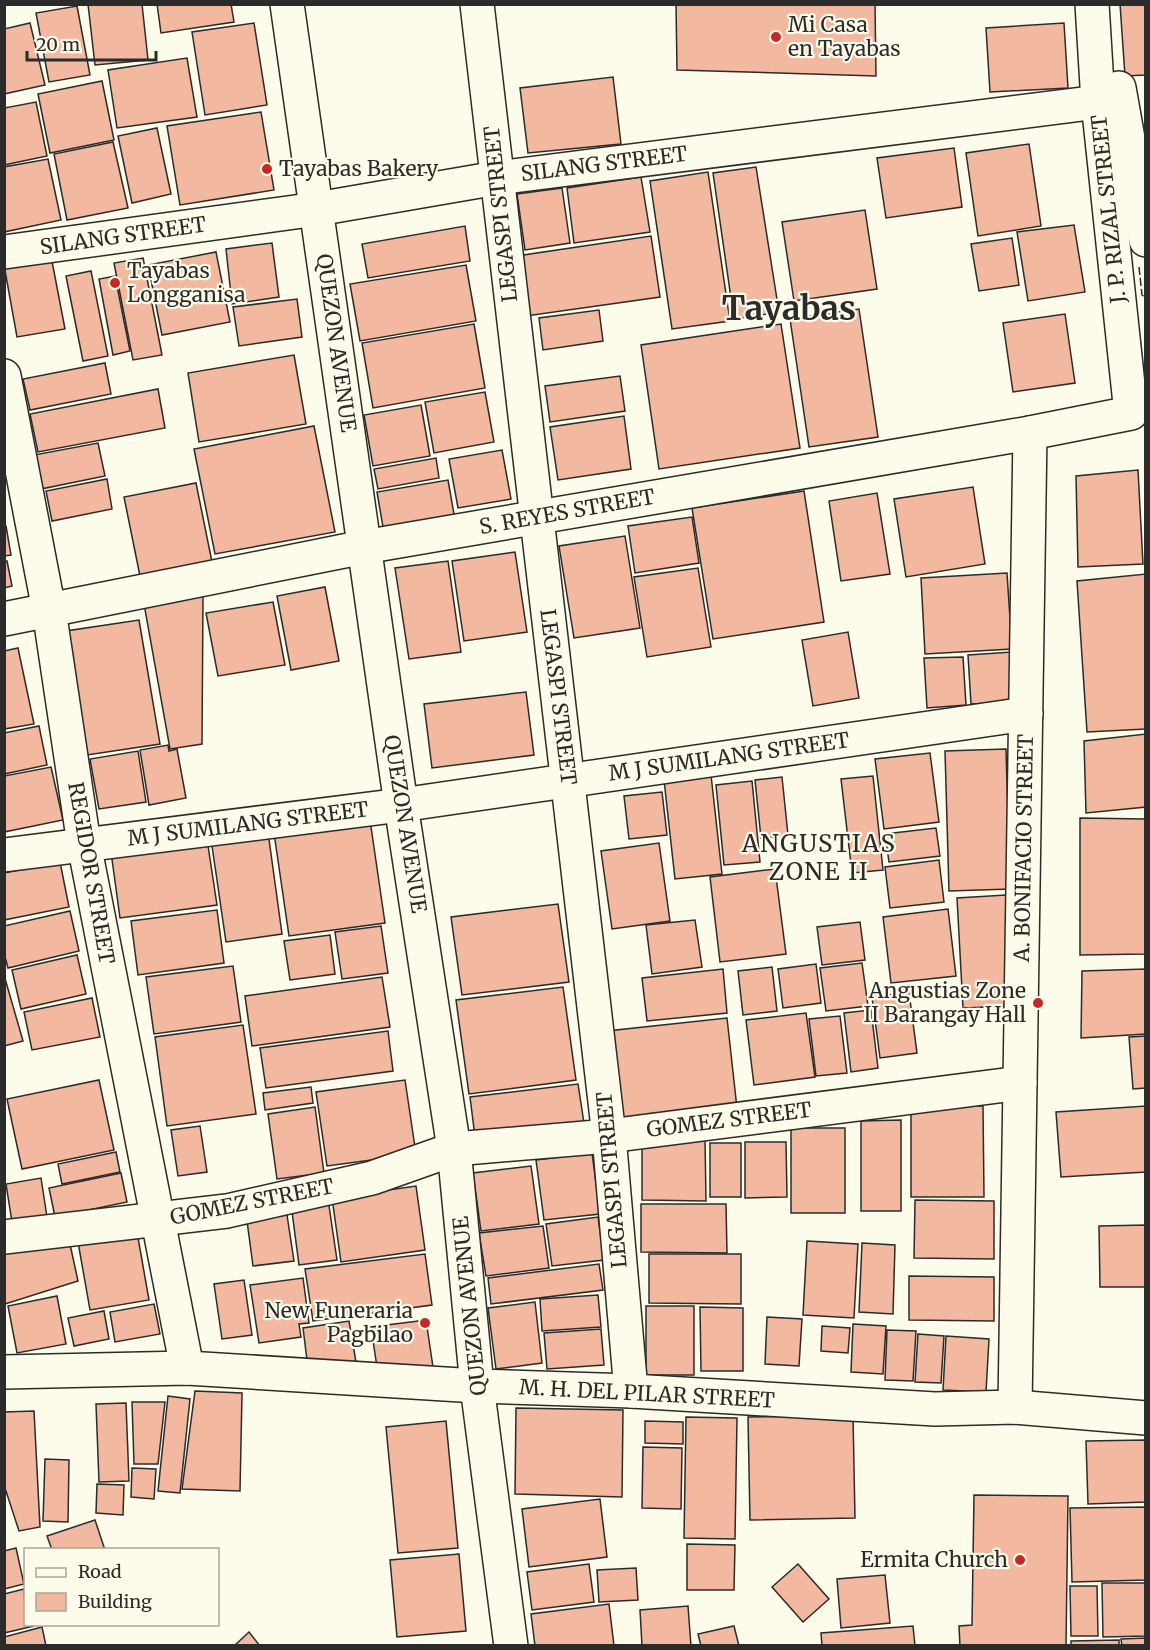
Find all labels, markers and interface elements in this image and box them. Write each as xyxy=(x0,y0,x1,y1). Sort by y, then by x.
place label: Mi Casa en Tayabas xyxy=(788,11,901,62)
scale bar xyxy=(27,24,156,62)
marker: Mi Casa en Tayabas xyxy=(769,30,783,44)
text: 20 m xyxy=(36,33,80,56)
street label: J. P. RIZAL STREET xyxy=(1085,113,1132,306)
street label: LEGASPI STREET xyxy=(478,124,523,303)
street label: SILANG STREET xyxy=(519,140,689,187)
place label: Tayabas Bakery xyxy=(279,155,439,182)
marker: Tayabas Bakery xyxy=(260,162,274,176)
street label: SILANG STREET xyxy=(38,210,208,261)
street label: QUEZON AVENUE xyxy=(311,252,362,435)
place label: Tayabas Longganisa xyxy=(127,257,246,308)
marker: Tayabas Longganisa xyxy=(108,276,122,290)
district label: Tayabas xyxy=(722,288,856,329)
street label: S. REYES STREET xyxy=(477,483,657,540)
street label: LEGASPI STREET xyxy=(534,608,583,787)
street label: M J SUMILANG STREET xyxy=(607,726,851,787)
street label: QUEZON AVENUE xyxy=(378,733,433,916)
street label: A. BONIFACIO STREET xyxy=(1008,733,1039,963)
street label: REGIDOR STREET xyxy=(62,780,121,966)
street label: M J SUMILANG STREET xyxy=(126,795,370,852)
district label: ANGUSTIAS ZONE II xyxy=(741,828,896,887)
place label: Angustias Zone II Barangay Hall xyxy=(863,977,1026,1028)
marker: Angustias Zone II Barangay Hall xyxy=(1031,996,1045,1010)
street label: LEGASPI STREET xyxy=(590,1090,633,1269)
street label: GOMEZ STREET xyxy=(645,1096,813,1143)
street label: GOMEZ STREET xyxy=(168,1172,336,1231)
street label: QUEZON AVENUE xyxy=(447,1215,492,1397)
place label: New Funeraria Pagbilao xyxy=(265,1297,413,1348)
marker: New Funeraria Pagbilao xyxy=(418,1316,432,1330)
street label: M. H. DEL PILAR STREET xyxy=(519,1373,776,1414)
place label: Ermita Church xyxy=(860,1546,1008,1573)
legend xyxy=(24,1548,219,1626)
marker: Ermita Church xyxy=(1013,1553,1027,1567)
text: Road xyxy=(78,1560,122,1583)
text: Building xyxy=(78,1590,152,1613)

